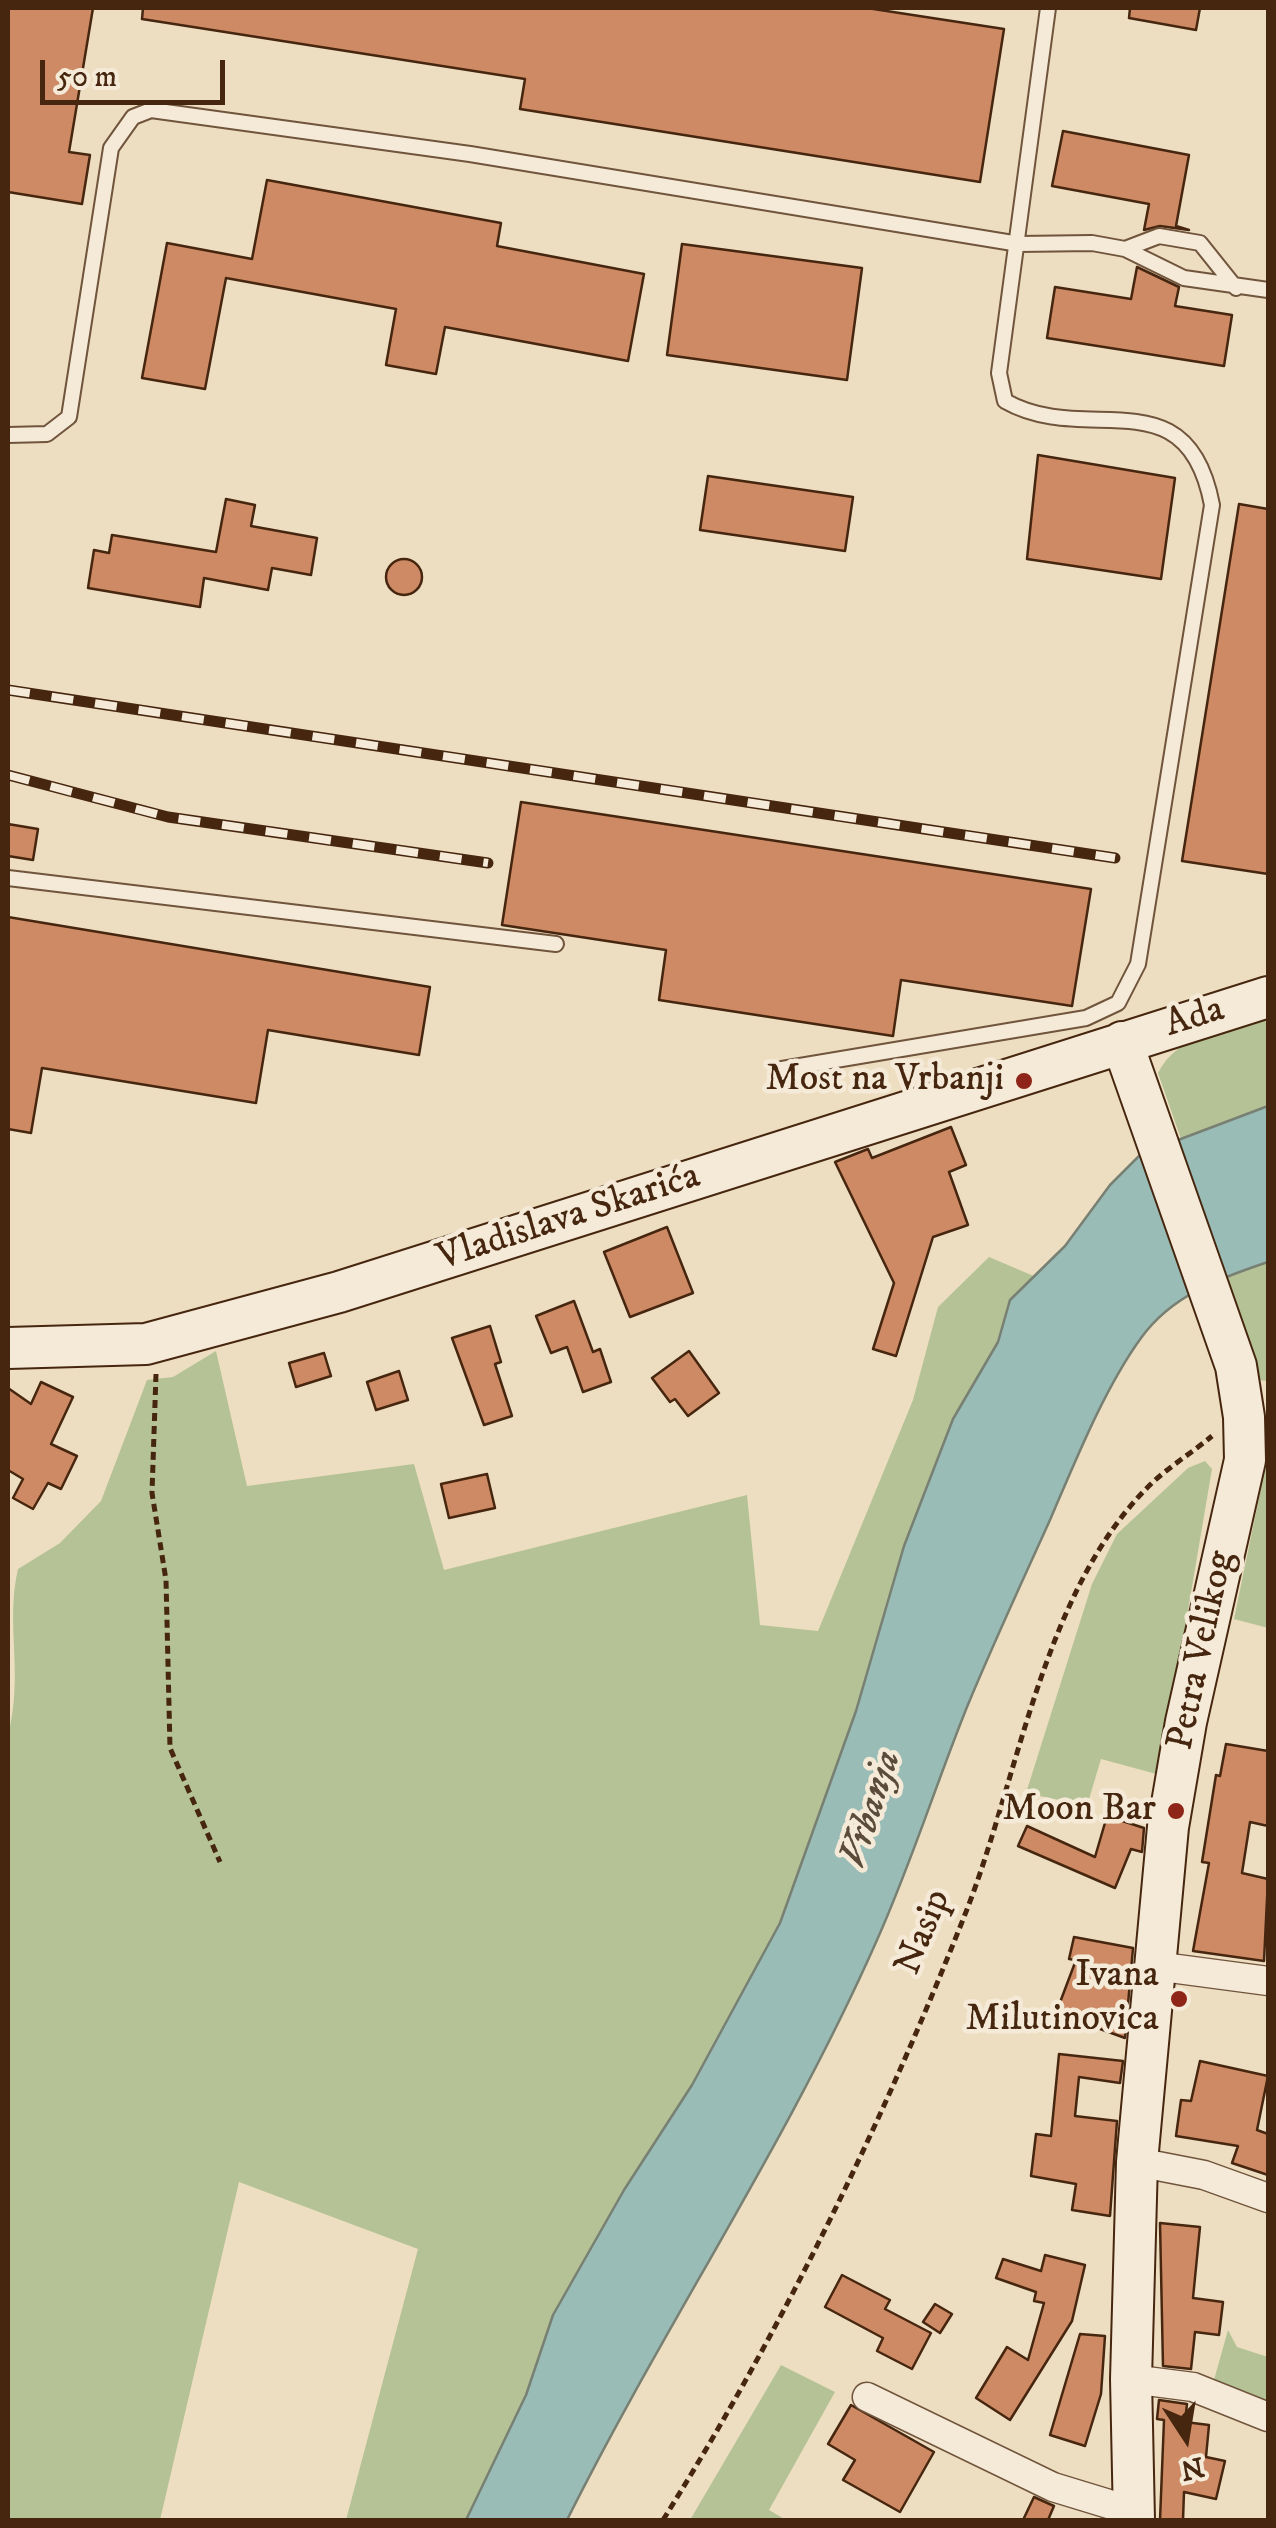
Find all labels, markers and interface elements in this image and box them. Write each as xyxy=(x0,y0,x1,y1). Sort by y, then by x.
scale bar xyxy=(45,40,230,102)
text: 50 m xyxy=(57,59,117,96)
street label: Ada xyxy=(1160,989,1230,1049)
place label: Most na Vrbanji xyxy=(766,1058,1004,1104)
marker: Most na Vrbanji xyxy=(1013,1070,1035,1092)
street label: Vladislava Skarića xyxy=(432,1155,706,1283)
street label: Petra Velikog xyxy=(1160,1547,1246,1755)
water label: Vrbanja xyxy=(831,1745,915,1875)
place label: Moon Bar xyxy=(1003,1788,1156,1834)
marker: Moon Bar xyxy=(1165,1800,1187,1822)
street label: Nasip xyxy=(887,1884,963,1982)
place label: Ivana Milutinovica xyxy=(966,1954,1159,2044)
marker: Ivana Milutinovica xyxy=(1168,1988,1190,2010)
north arrow xyxy=(1136,2388,1236,2488)
text: N xyxy=(1177,2448,1207,2487)

